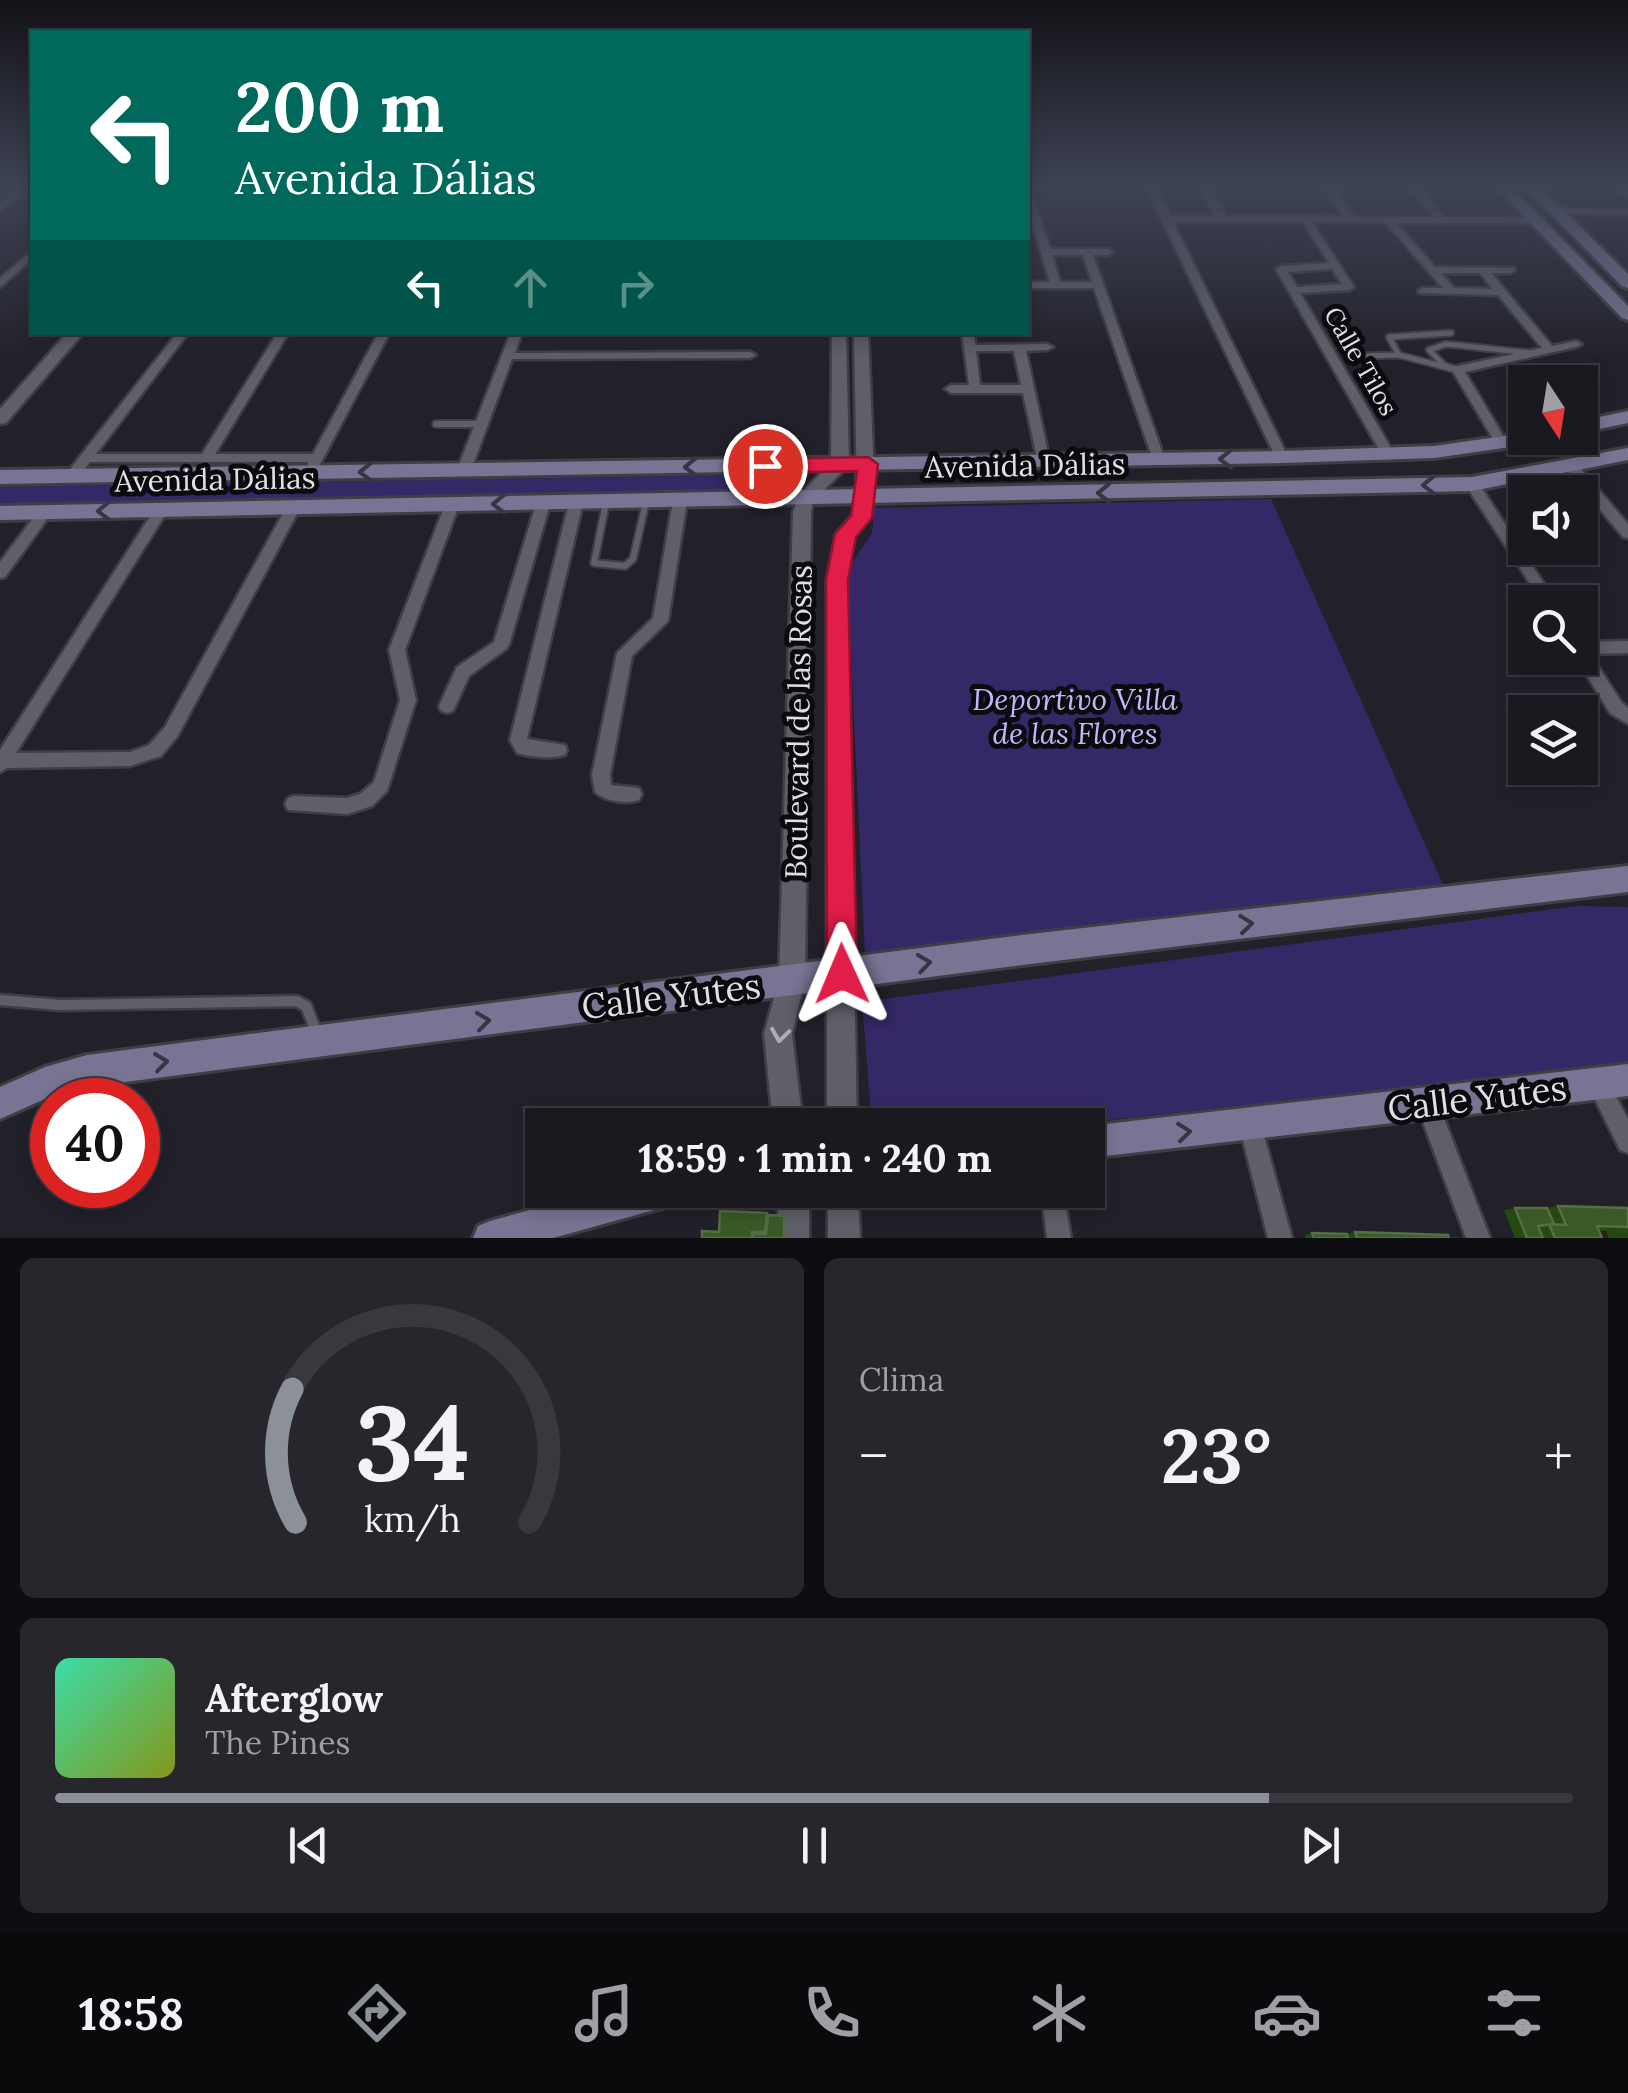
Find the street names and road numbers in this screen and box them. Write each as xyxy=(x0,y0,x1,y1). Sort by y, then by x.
street label: Calle Tilos xyxy=(1317,301,1405,421)
street label: Avenida Dálias xyxy=(923,444,1126,486)
street label: Avenida Dálias xyxy=(113,458,316,500)
street label: Boulevard de las Rosas xyxy=(776,565,820,879)
street label: Calle Yutes xyxy=(579,963,763,1029)
street label: Calle Yutes xyxy=(1385,1065,1569,1131)

